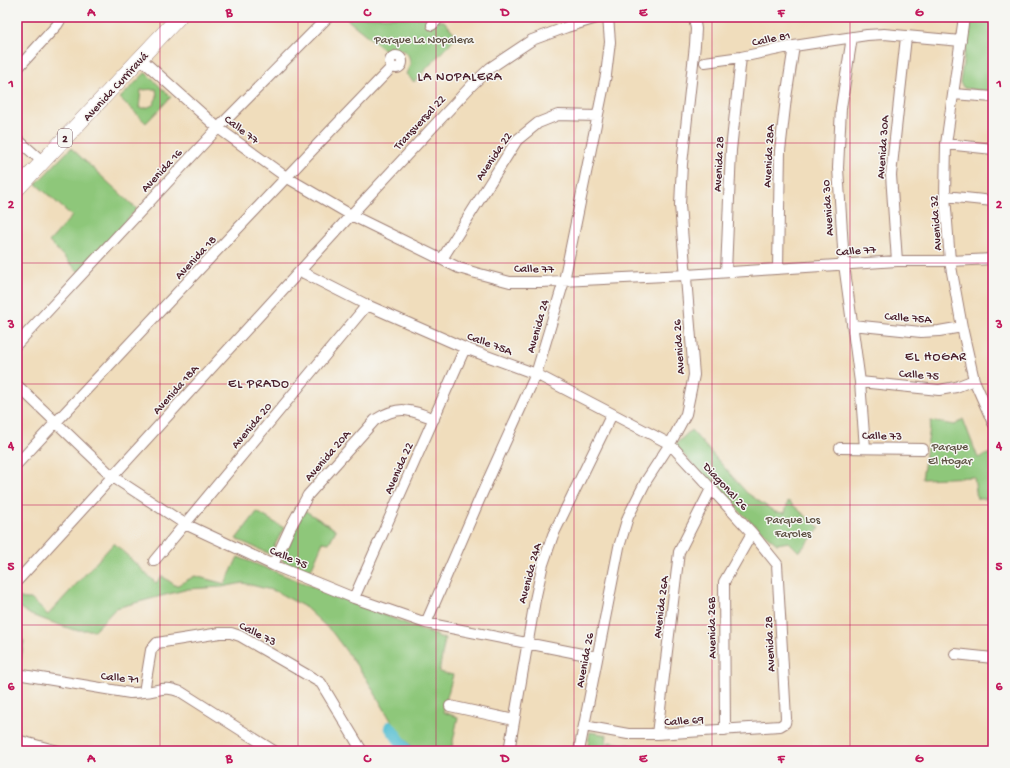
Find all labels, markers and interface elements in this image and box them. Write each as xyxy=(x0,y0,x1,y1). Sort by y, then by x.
text: A xyxy=(86,6,96,21)
text: B xyxy=(225,6,234,21)
text: C xyxy=(362,6,372,21)
text: D xyxy=(500,6,510,21)
text: E xyxy=(639,6,648,21)
text: F xyxy=(777,6,786,21)
text: G xyxy=(915,6,924,21)
street label: Calle 81 xyxy=(751,29,792,51)
park label: Parque La Nopalera xyxy=(373,34,474,48)
street label: Avenida Curriravá xyxy=(81,50,152,125)
district label: LA NOPALERA xyxy=(417,70,503,85)
text: 1 xyxy=(7,77,14,92)
text: 1 xyxy=(995,77,1002,92)
street label: Transversal 22 xyxy=(391,93,449,154)
street label: Calle 77 xyxy=(221,113,262,149)
street label: Avenida 30A xyxy=(875,114,893,179)
street label: Avenida 28A xyxy=(761,123,779,188)
road number: 2 xyxy=(58,129,72,147)
street label: Avenida 22 xyxy=(473,130,516,184)
street label: Avenida 28 xyxy=(712,135,728,192)
street label: Avenida 16 xyxy=(139,146,187,196)
street label: Avenida 30 xyxy=(820,179,838,237)
street label: Avenida 32 xyxy=(928,195,946,251)
text: 2 xyxy=(8,198,15,213)
text: 2 xyxy=(996,198,1003,213)
street label: Avenida 18 xyxy=(173,233,221,283)
street label: Calle 77 xyxy=(836,244,877,260)
street label: Calle 77 xyxy=(514,263,555,277)
street label: Avenida 24 xyxy=(525,298,553,355)
street label: Calle 75A xyxy=(884,310,933,328)
text: 3 xyxy=(7,318,15,333)
street label: Avenida 26 xyxy=(671,318,689,375)
text: 3 xyxy=(995,318,1003,333)
street label: Calle 75A xyxy=(465,330,515,360)
district label: EL HOGAR xyxy=(905,350,967,365)
street label: Avenida 18A xyxy=(151,362,203,418)
street label: Calle 75 xyxy=(898,368,939,384)
district label: EL PRADO xyxy=(228,377,290,392)
street label: Avenida 20 xyxy=(229,400,276,452)
street label: Avenida 20A xyxy=(302,427,355,485)
street label: Calle 73 xyxy=(862,430,902,444)
text: 4 xyxy=(7,439,15,454)
text: 4 xyxy=(995,439,1003,454)
street label: Avenida 22 xyxy=(382,441,417,497)
park label: Parque El Hogar xyxy=(928,441,974,469)
street label: Diagonal 26 xyxy=(698,460,751,515)
park label: Parque Los Faroles xyxy=(765,514,821,542)
street label: Avenida 24A xyxy=(516,541,546,605)
street label: Calle 75 xyxy=(267,545,309,573)
text: 5 xyxy=(8,560,15,575)
text: 5 xyxy=(996,560,1003,575)
street label: Avenida 26A xyxy=(651,574,673,639)
street label: Avenida 26B xyxy=(705,596,721,659)
street label: Avenida 28 xyxy=(763,615,779,672)
street label: Calle 73 xyxy=(236,619,278,650)
street label: Avenida 26 xyxy=(574,631,598,689)
street label: Calle 71 xyxy=(100,670,140,688)
text: 6 xyxy=(8,680,15,695)
text: 6 xyxy=(996,680,1003,695)
street label: Calle 69 xyxy=(664,714,704,730)
text: A xyxy=(86,752,96,767)
text: B xyxy=(225,752,234,767)
text: C xyxy=(362,752,372,767)
text: D xyxy=(500,752,510,767)
text: E xyxy=(639,752,648,767)
text: F xyxy=(777,752,786,767)
text: G xyxy=(915,752,924,767)

